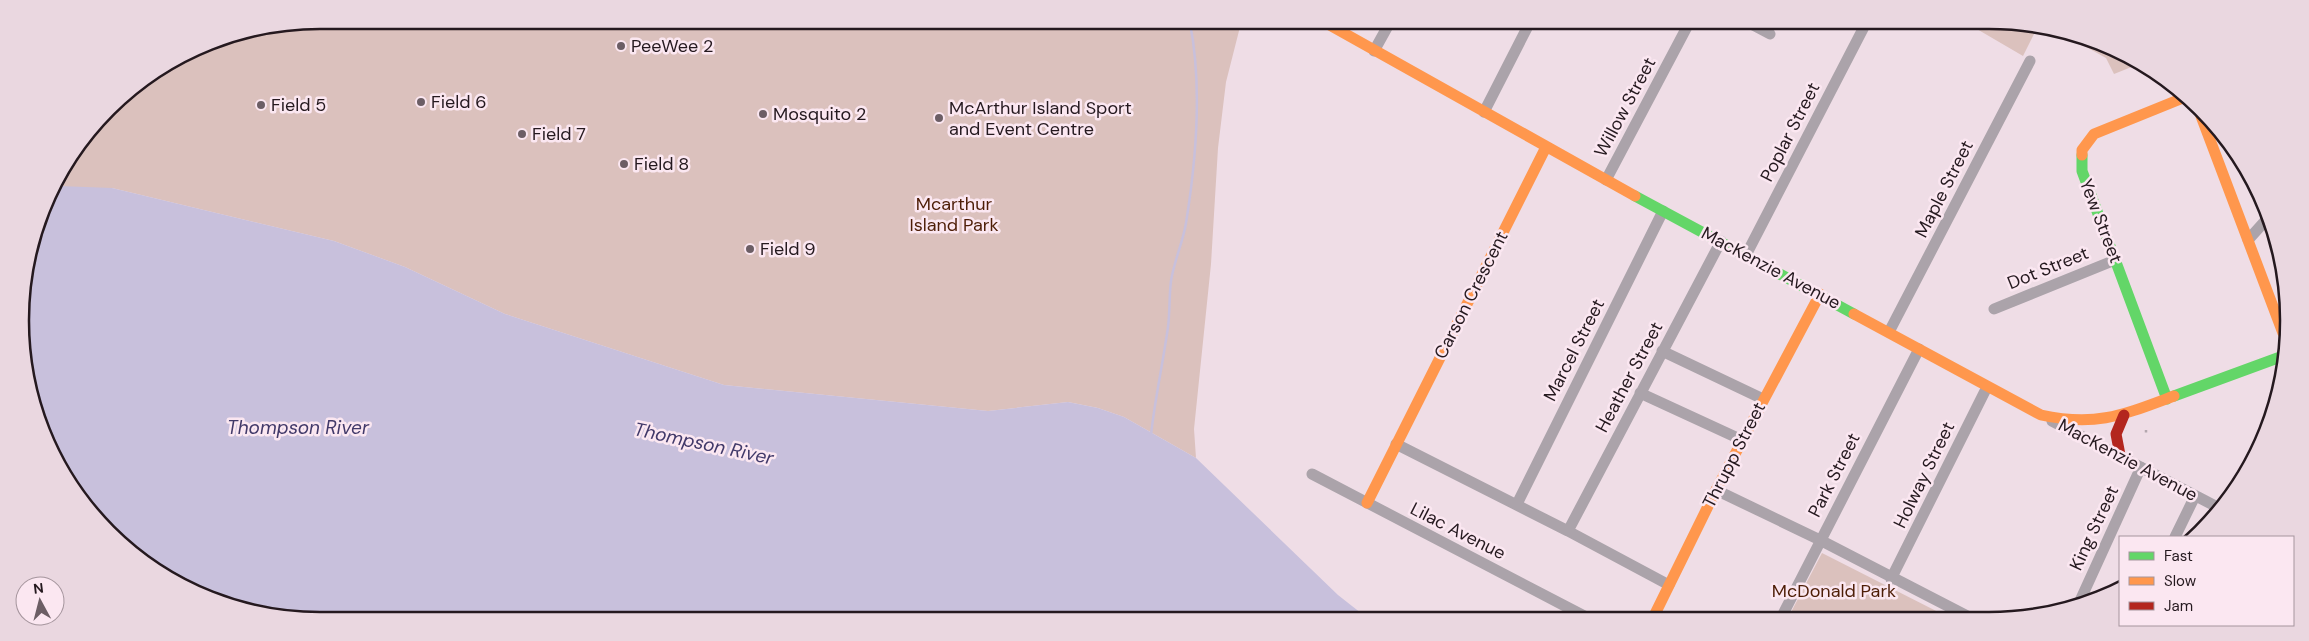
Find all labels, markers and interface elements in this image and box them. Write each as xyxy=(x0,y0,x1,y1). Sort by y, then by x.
place label: PeeWee 2 xyxy=(631,34,713,58)
marker: PeeWee 2 xyxy=(615,40,627,52)
street label: Willow Street xyxy=(1589,53,1661,161)
street label: Poplar Street xyxy=(1755,78,1825,186)
place label: Field 6 xyxy=(431,90,487,114)
place label: Field 5 xyxy=(271,93,326,117)
marker: Field 6 xyxy=(415,96,427,108)
place label: McArthur Island Sport and Event Centre xyxy=(949,96,1132,141)
marker: Field 5 xyxy=(255,99,267,111)
place label: Mosquito 2 xyxy=(773,102,866,126)
marker: Mosquito 2 xyxy=(757,108,769,120)
marker: McArthur Island Sport and Event Centre xyxy=(933,112,945,124)
place label: Field 7 xyxy=(532,122,586,146)
marker: Field 7 xyxy=(516,128,528,140)
street label: Maple Street xyxy=(1909,136,1979,242)
place label: Field 8 xyxy=(634,152,689,176)
marker: Field 8 xyxy=(618,158,630,170)
street label: Yew Street xyxy=(2074,175,2128,267)
park label: Mcarthur Island Park xyxy=(909,192,999,237)
street label: MacKenzie Avenue xyxy=(1697,221,1845,315)
street label: Carson Crescent xyxy=(1428,227,1514,363)
place label: Field 9 xyxy=(760,237,816,261)
street label: Dot Street xyxy=(2004,241,2092,295)
marker: Field 9 xyxy=(744,243,756,255)
street label: Marcel Street xyxy=(1538,295,1610,405)
street label: Heather Street xyxy=(1590,317,1668,437)
street label: Thrupp Street xyxy=(1697,398,1771,512)
street label: MacKenzie Avenue xyxy=(2054,413,2202,507)
water label: Thompson River xyxy=(227,415,370,440)
water label: Thompson River xyxy=(632,417,777,471)
street label: Holway Street xyxy=(1888,418,1960,532)
street label: Park Street xyxy=(1803,429,1865,521)
street label: King Street xyxy=(2064,482,2124,574)
street label: Lilac Avenue xyxy=(1406,497,1510,565)
legend xyxy=(2119,536,2294,626)
text: Fast xyxy=(2164,546,2193,566)
text: Slow xyxy=(2164,571,2197,591)
north arrow xyxy=(15,576,65,626)
text: N xyxy=(32,579,45,598)
park label: McDonald Park xyxy=(1772,579,1896,603)
text: Jam xyxy=(2164,596,2193,616)

